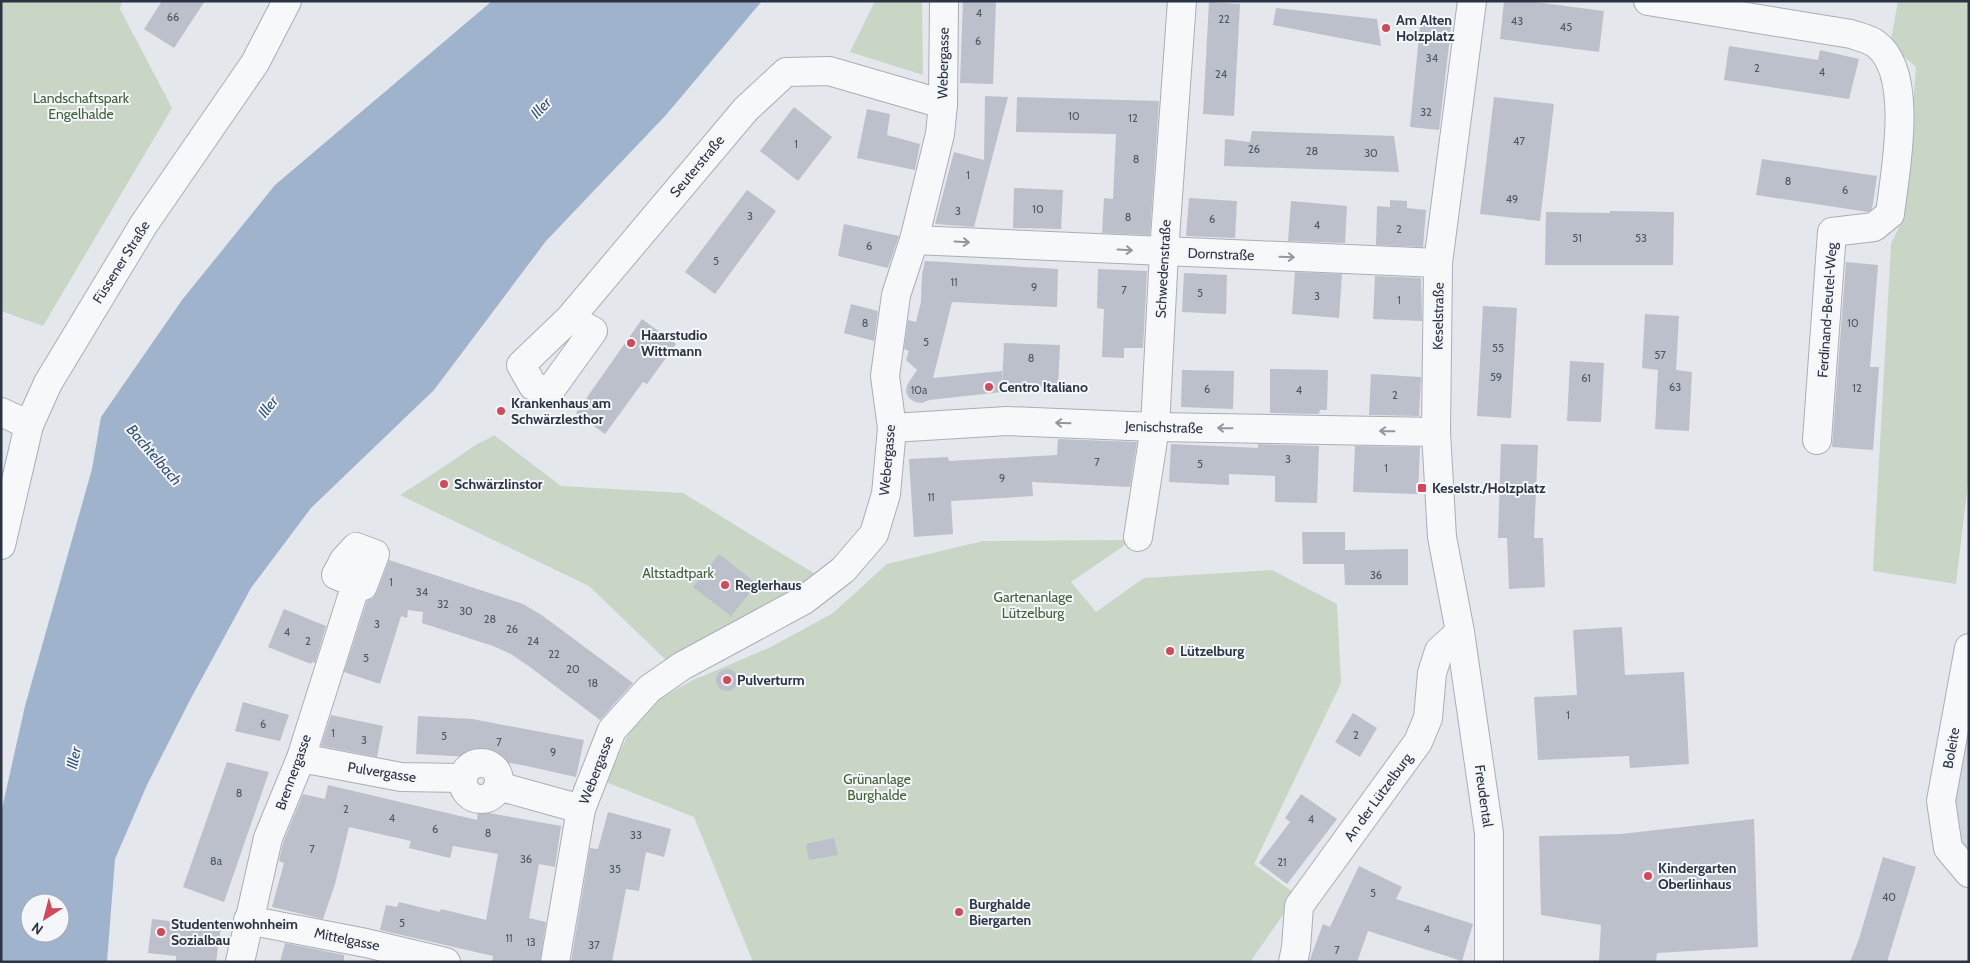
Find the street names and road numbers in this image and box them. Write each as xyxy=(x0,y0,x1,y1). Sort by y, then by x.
street label: Webergasse xyxy=(933,27,953,99)
street label: Seuterstraße xyxy=(666,131,728,201)
street label: Füssener Straße xyxy=(88,217,154,307)
street label: Schwedenstraße xyxy=(1151,219,1175,319)
street label: Ferdinand-Beutel-Weg xyxy=(1813,241,1841,378)
street label: Dornstraße xyxy=(1187,244,1255,264)
street label: Keselstraße xyxy=(1428,282,1448,350)
street label: Jenischstraße xyxy=(1124,417,1203,437)
street label: Webergasse xyxy=(875,424,899,496)
street label: Boleite xyxy=(1939,726,1963,770)
street label: Brennergasse xyxy=(271,732,315,812)
street label: Webergasse xyxy=(575,733,617,807)
street label: An der Lützelburg xyxy=(1340,749,1417,845)
street label: Pulvergasse xyxy=(346,758,418,786)
street label: Freudental xyxy=(1471,764,1497,829)
street label: Mittelgasse xyxy=(313,923,381,955)

